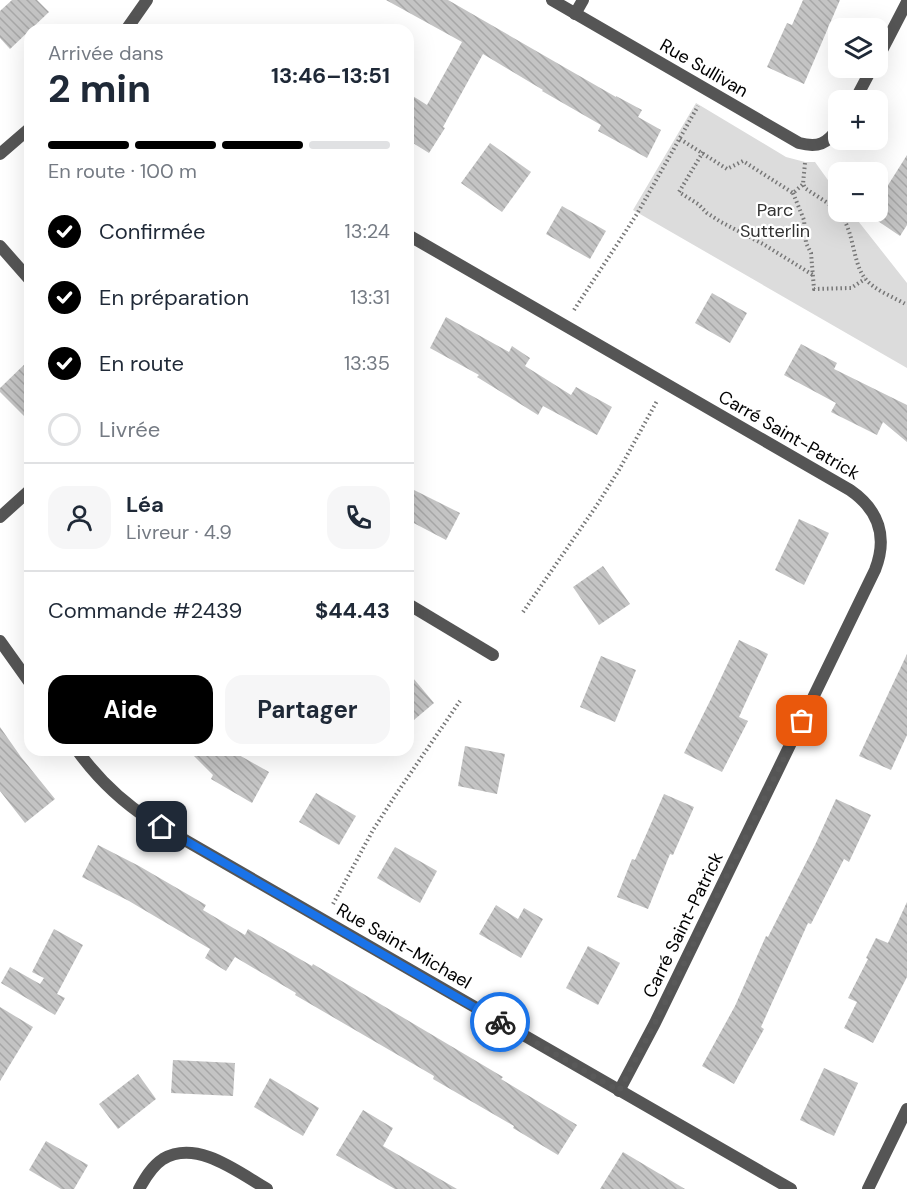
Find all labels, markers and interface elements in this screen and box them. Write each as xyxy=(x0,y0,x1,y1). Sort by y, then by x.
map controls xyxy=(828,18,888,222)
button: layers xyxy=(828,18,888,78)
street label: Rue Sullivan xyxy=(655,33,753,103)
text: Arrivée dans xyxy=(48,40,164,66)
text: 13:46–13:51 xyxy=(271,61,390,90)
text: 2 min xyxy=(48,63,151,114)
button: + xyxy=(828,90,888,150)
text: En route · 100 m xyxy=(48,158,197,184)
button: − xyxy=(828,162,888,222)
park label: Parc Sutterlin xyxy=(740,198,810,243)
icon: check xyxy=(48,215,81,248)
text: Confirmée xyxy=(99,217,206,246)
text: 13:24 xyxy=(345,218,390,244)
icon: check xyxy=(48,281,81,314)
text: En préparation xyxy=(99,283,249,312)
text: 13:31 xyxy=(350,284,390,310)
icon: check xyxy=(48,347,81,380)
text: En route xyxy=(99,349,184,378)
text: 13:35 xyxy=(344,350,390,376)
street label: Carré Saint-Patrick xyxy=(714,385,864,485)
text: Livrée xyxy=(99,415,160,444)
button: person xyxy=(48,486,111,549)
button: phone xyxy=(327,486,390,549)
text: Léa xyxy=(126,490,164,519)
text: Livreur · 4.9 xyxy=(126,519,232,545)
text: Commande #2439 xyxy=(48,596,242,625)
text: $44.43 xyxy=(315,596,390,625)
button: Aide xyxy=(48,675,213,744)
button: Partager xyxy=(225,675,390,744)
pin xyxy=(776,695,827,746)
icon: bag xyxy=(785,704,818,737)
pin xyxy=(136,801,187,852)
icon: home xyxy=(145,810,178,843)
street label: Carré Saint-Patrick xyxy=(637,848,729,1002)
street label: Rue Saint-Michael xyxy=(332,898,476,994)
courier xyxy=(470,992,530,1052)
icon: bike xyxy=(484,1006,517,1039)

